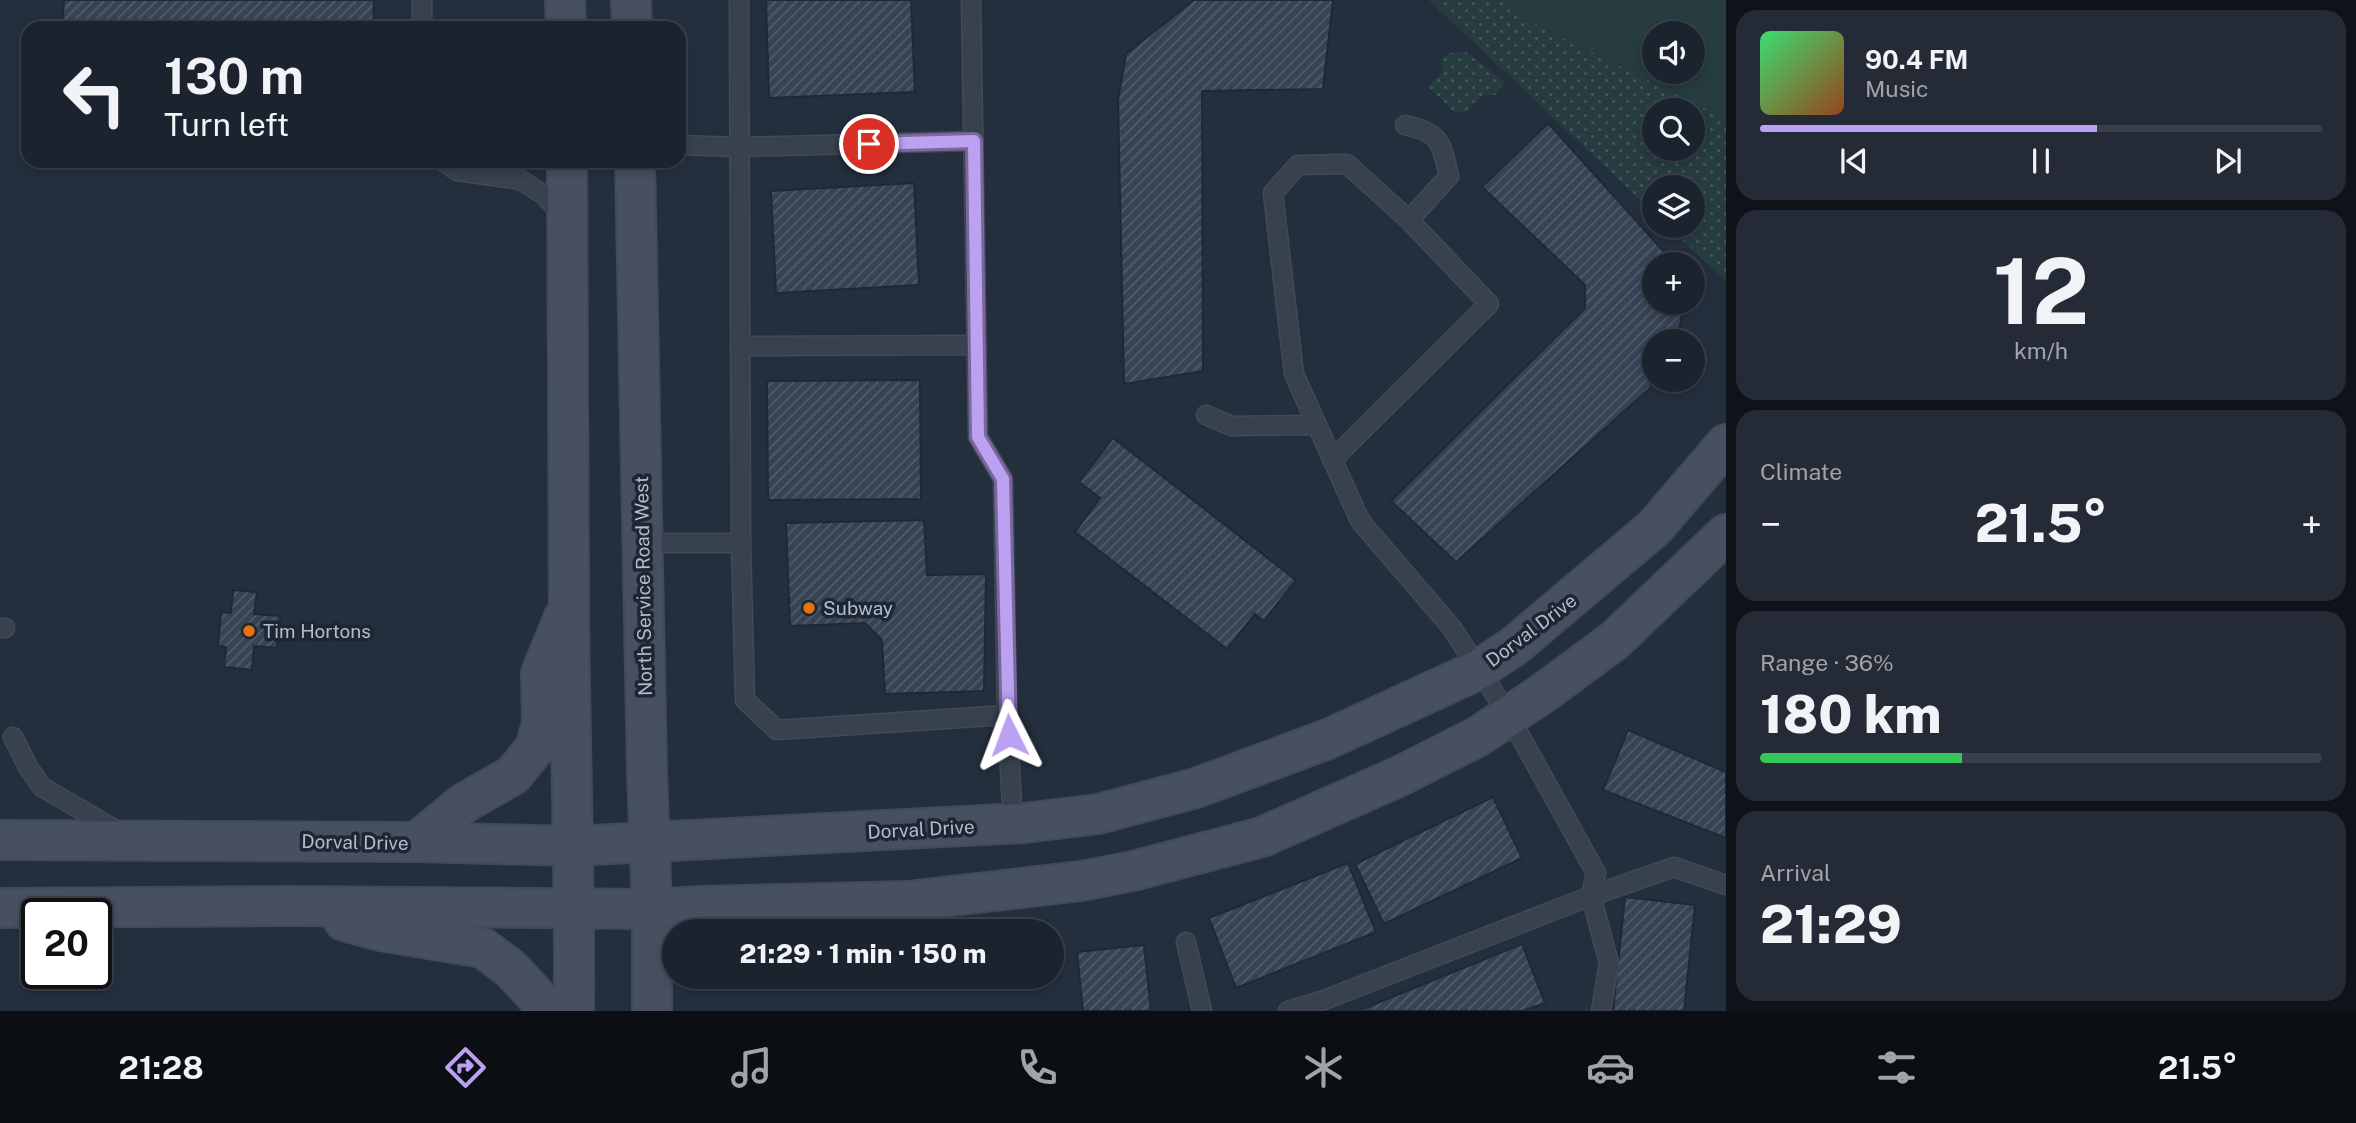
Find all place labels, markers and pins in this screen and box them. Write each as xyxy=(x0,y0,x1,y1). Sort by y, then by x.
pin xyxy=(839,114,899,174)
place label: Subway xyxy=(823,597,893,619)
marker: Subway xyxy=(801,600,817,616)
place label: Tim Hortons xyxy=(263,620,371,642)
marker: Tim Hortons xyxy=(241,623,257,639)

